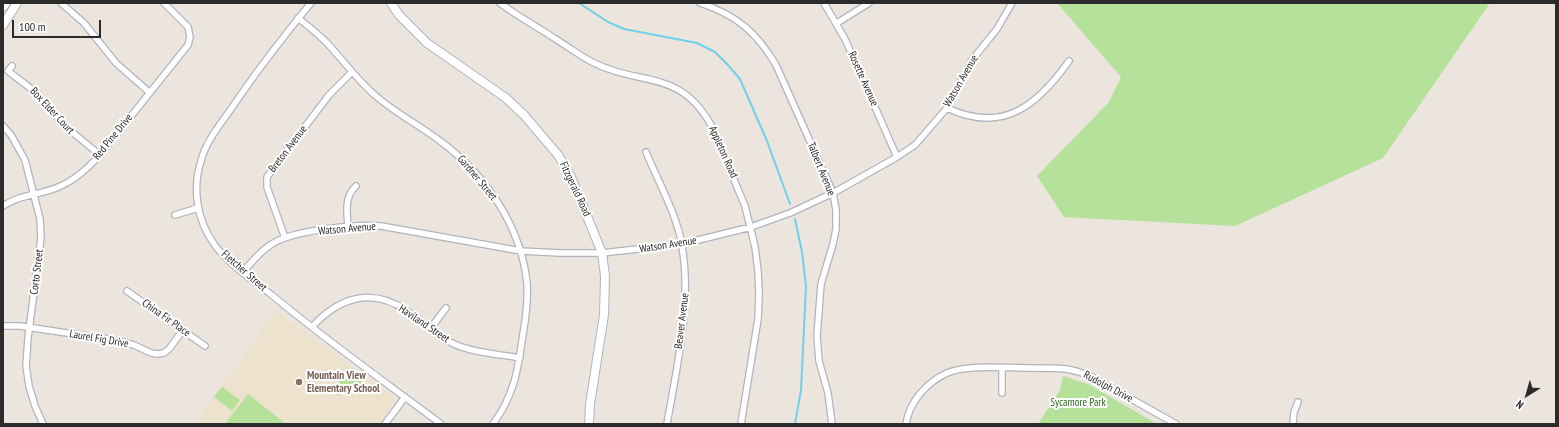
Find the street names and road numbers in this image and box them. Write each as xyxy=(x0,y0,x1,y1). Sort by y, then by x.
street label: Rosette Avenue xyxy=(845,50,881,108)
street label: Watson Avenue xyxy=(941,53,981,109)
street label: Box Elder Court xyxy=(27,85,77,137)
street label: Red Pine Drive xyxy=(90,111,136,163)
street label: Breton Avenue xyxy=(266,123,310,175)
street label: Appleton Road xyxy=(706,124,740,180)
street label: Talbert Avenue xyxy=(804,140,838,198)
street label: Gardner Street xyxy=(454,153,500,203)
street label: Fitzgerald Road xyxy=(557,160,593,218)
street label: Watson Avenue xyxy=(318,220,376,238)
street label: Watson Avenue xyxy=(638,234,698,256)
street label: Fletcher Street xyxy=(219,248,269,294)
street label: Corto Street xyxy=(28,249,46,295)
street label: Beaver Avenue xyxy=(672,292,692,350)
street label: China Fir Place xyxy=(139,296,193,340)
street label: Haviland Street xyxy=(396,302,452,346)
street label: Laurel Fig Drive xyxy=(68,327,130,351)
street label: Rudolph Drive xyxy=(1081,368,1135,406)

